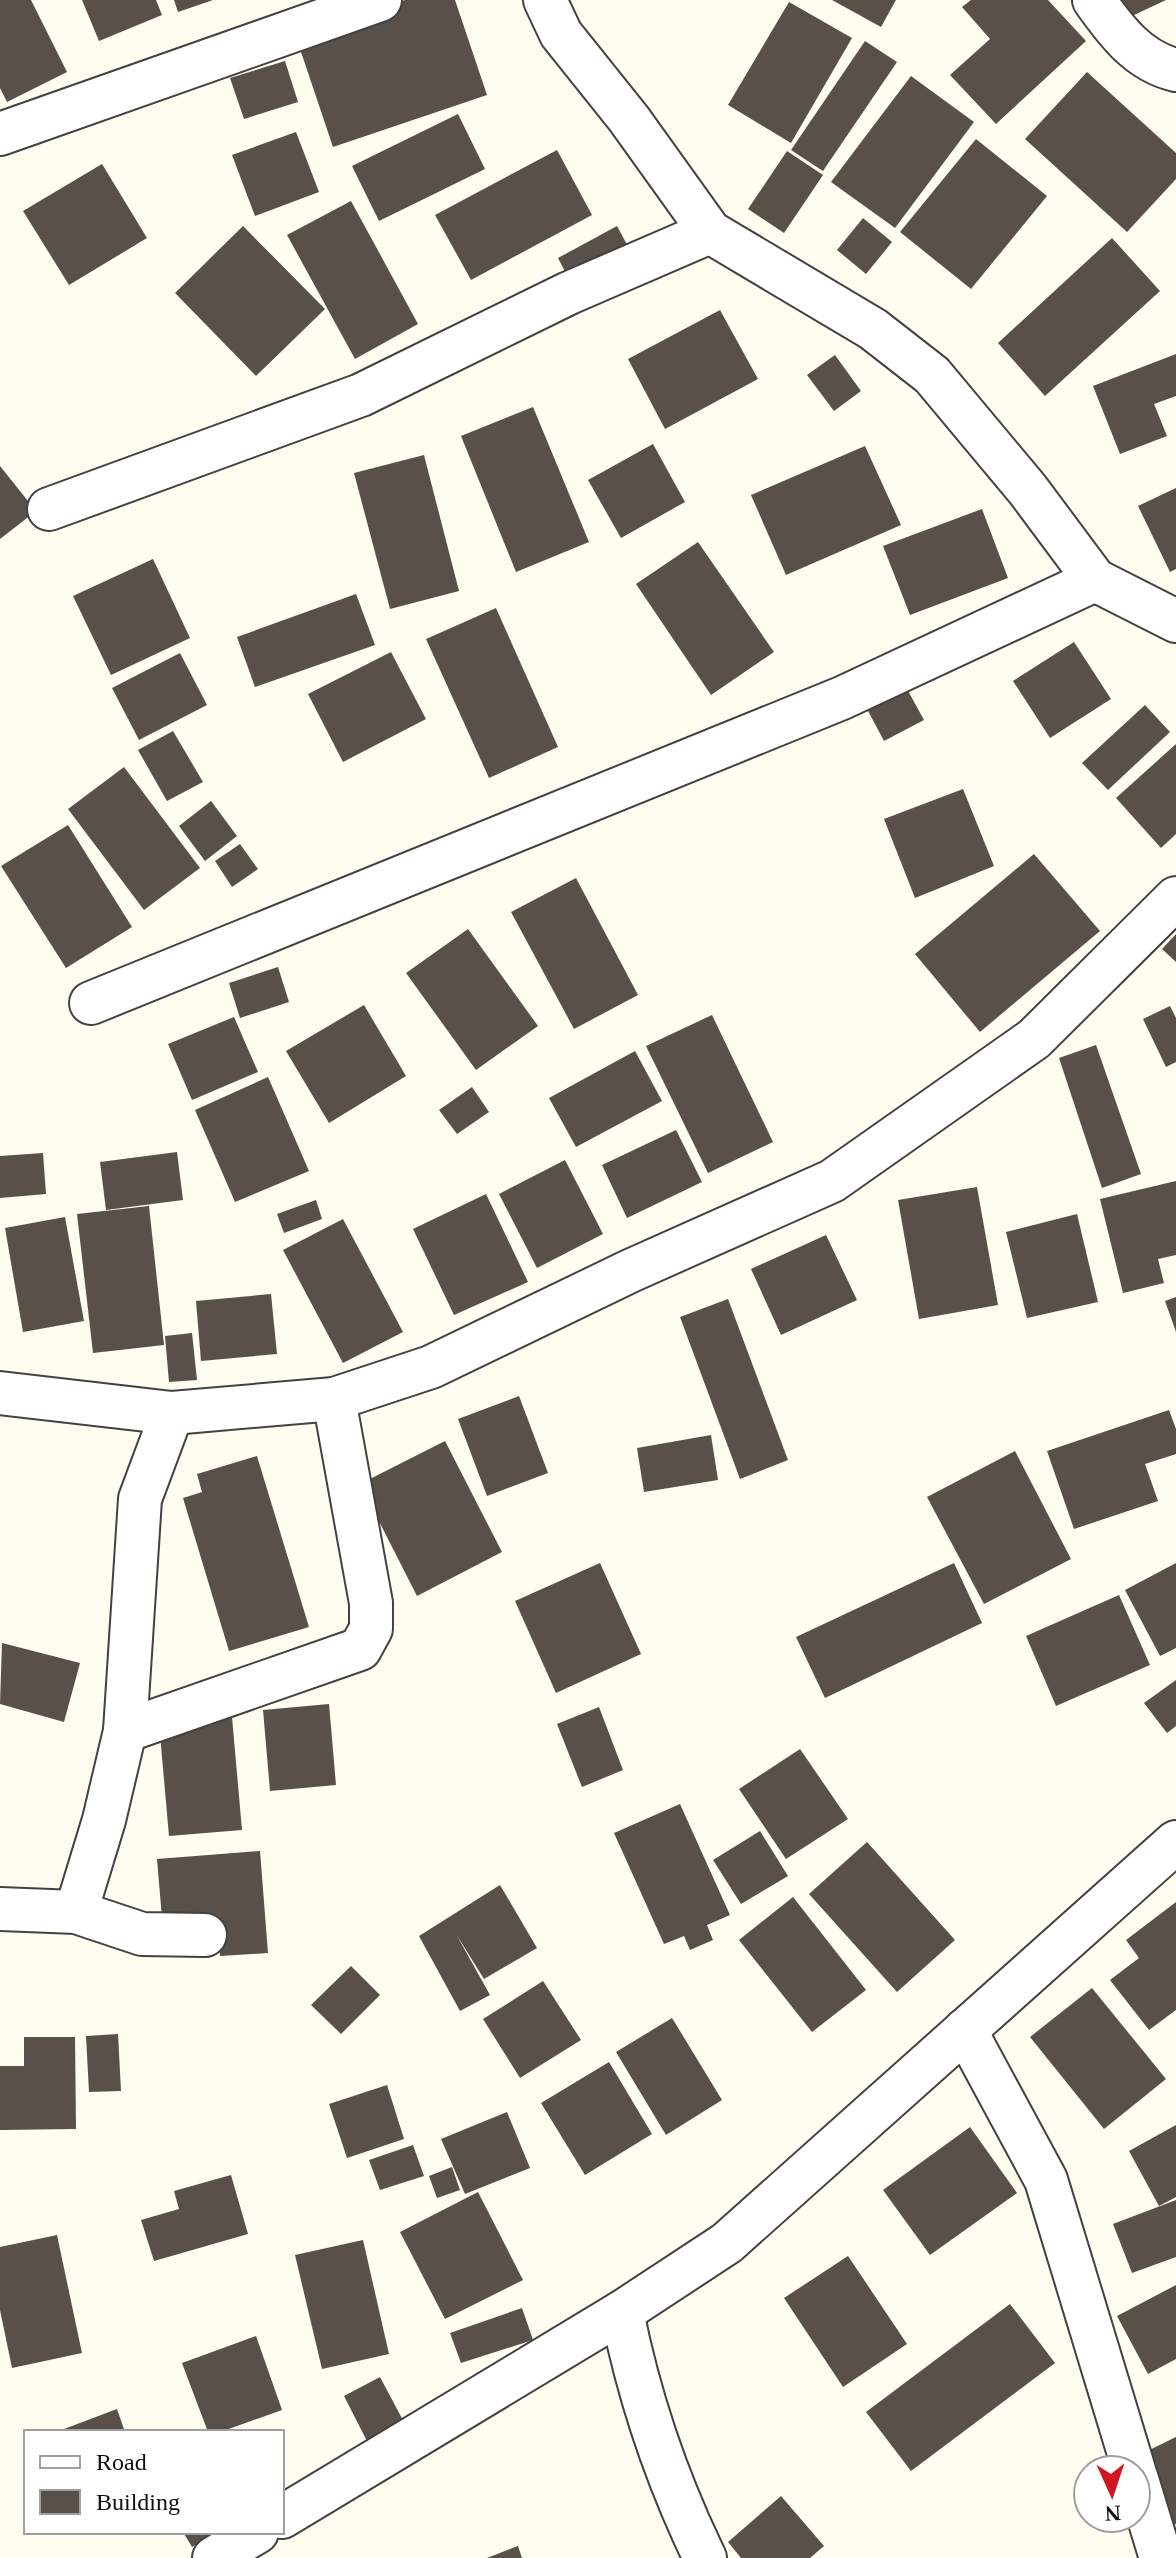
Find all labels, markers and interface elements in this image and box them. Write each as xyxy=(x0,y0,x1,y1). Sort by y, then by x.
legend xyxy=(24,2430,284,2534)
text: Road xyxy=(96,2449,147,2475)
north arrow xyxy=(1072,2454,1152,2534)
text: Building xyxy=(96,2489,180,2515)
text: N xyxy=(1104,2501,1122,2526)

